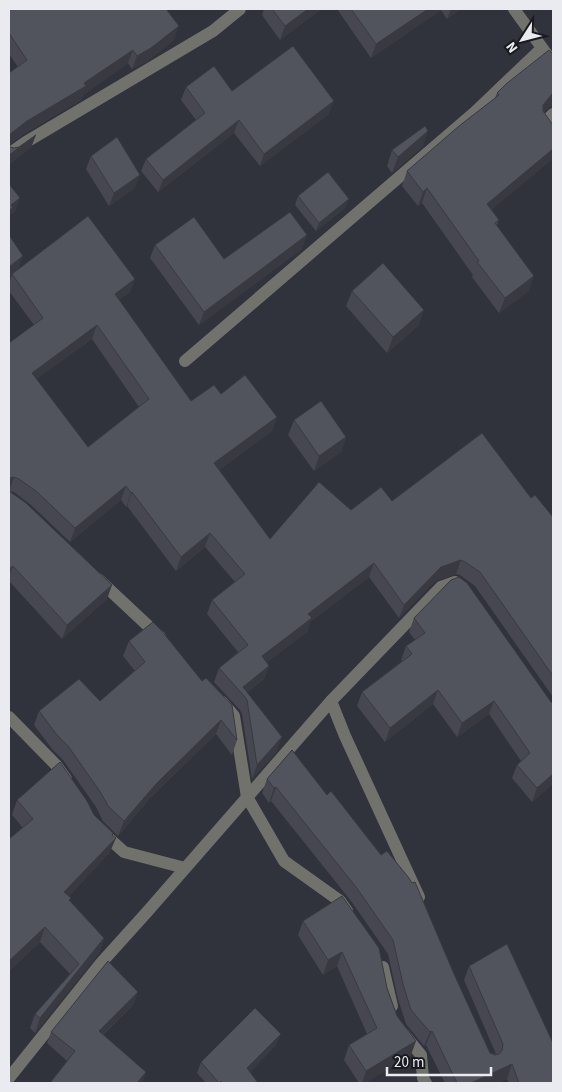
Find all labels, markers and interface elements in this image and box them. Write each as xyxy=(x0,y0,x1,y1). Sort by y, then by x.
north arrow xyxy=(497,15,547,65)
text: N xyxy=(501,37,523,57)
scale bar xyxy=(387,1044,491,1076)
text: 20 m xyxy=(394,1052,424,1073)

